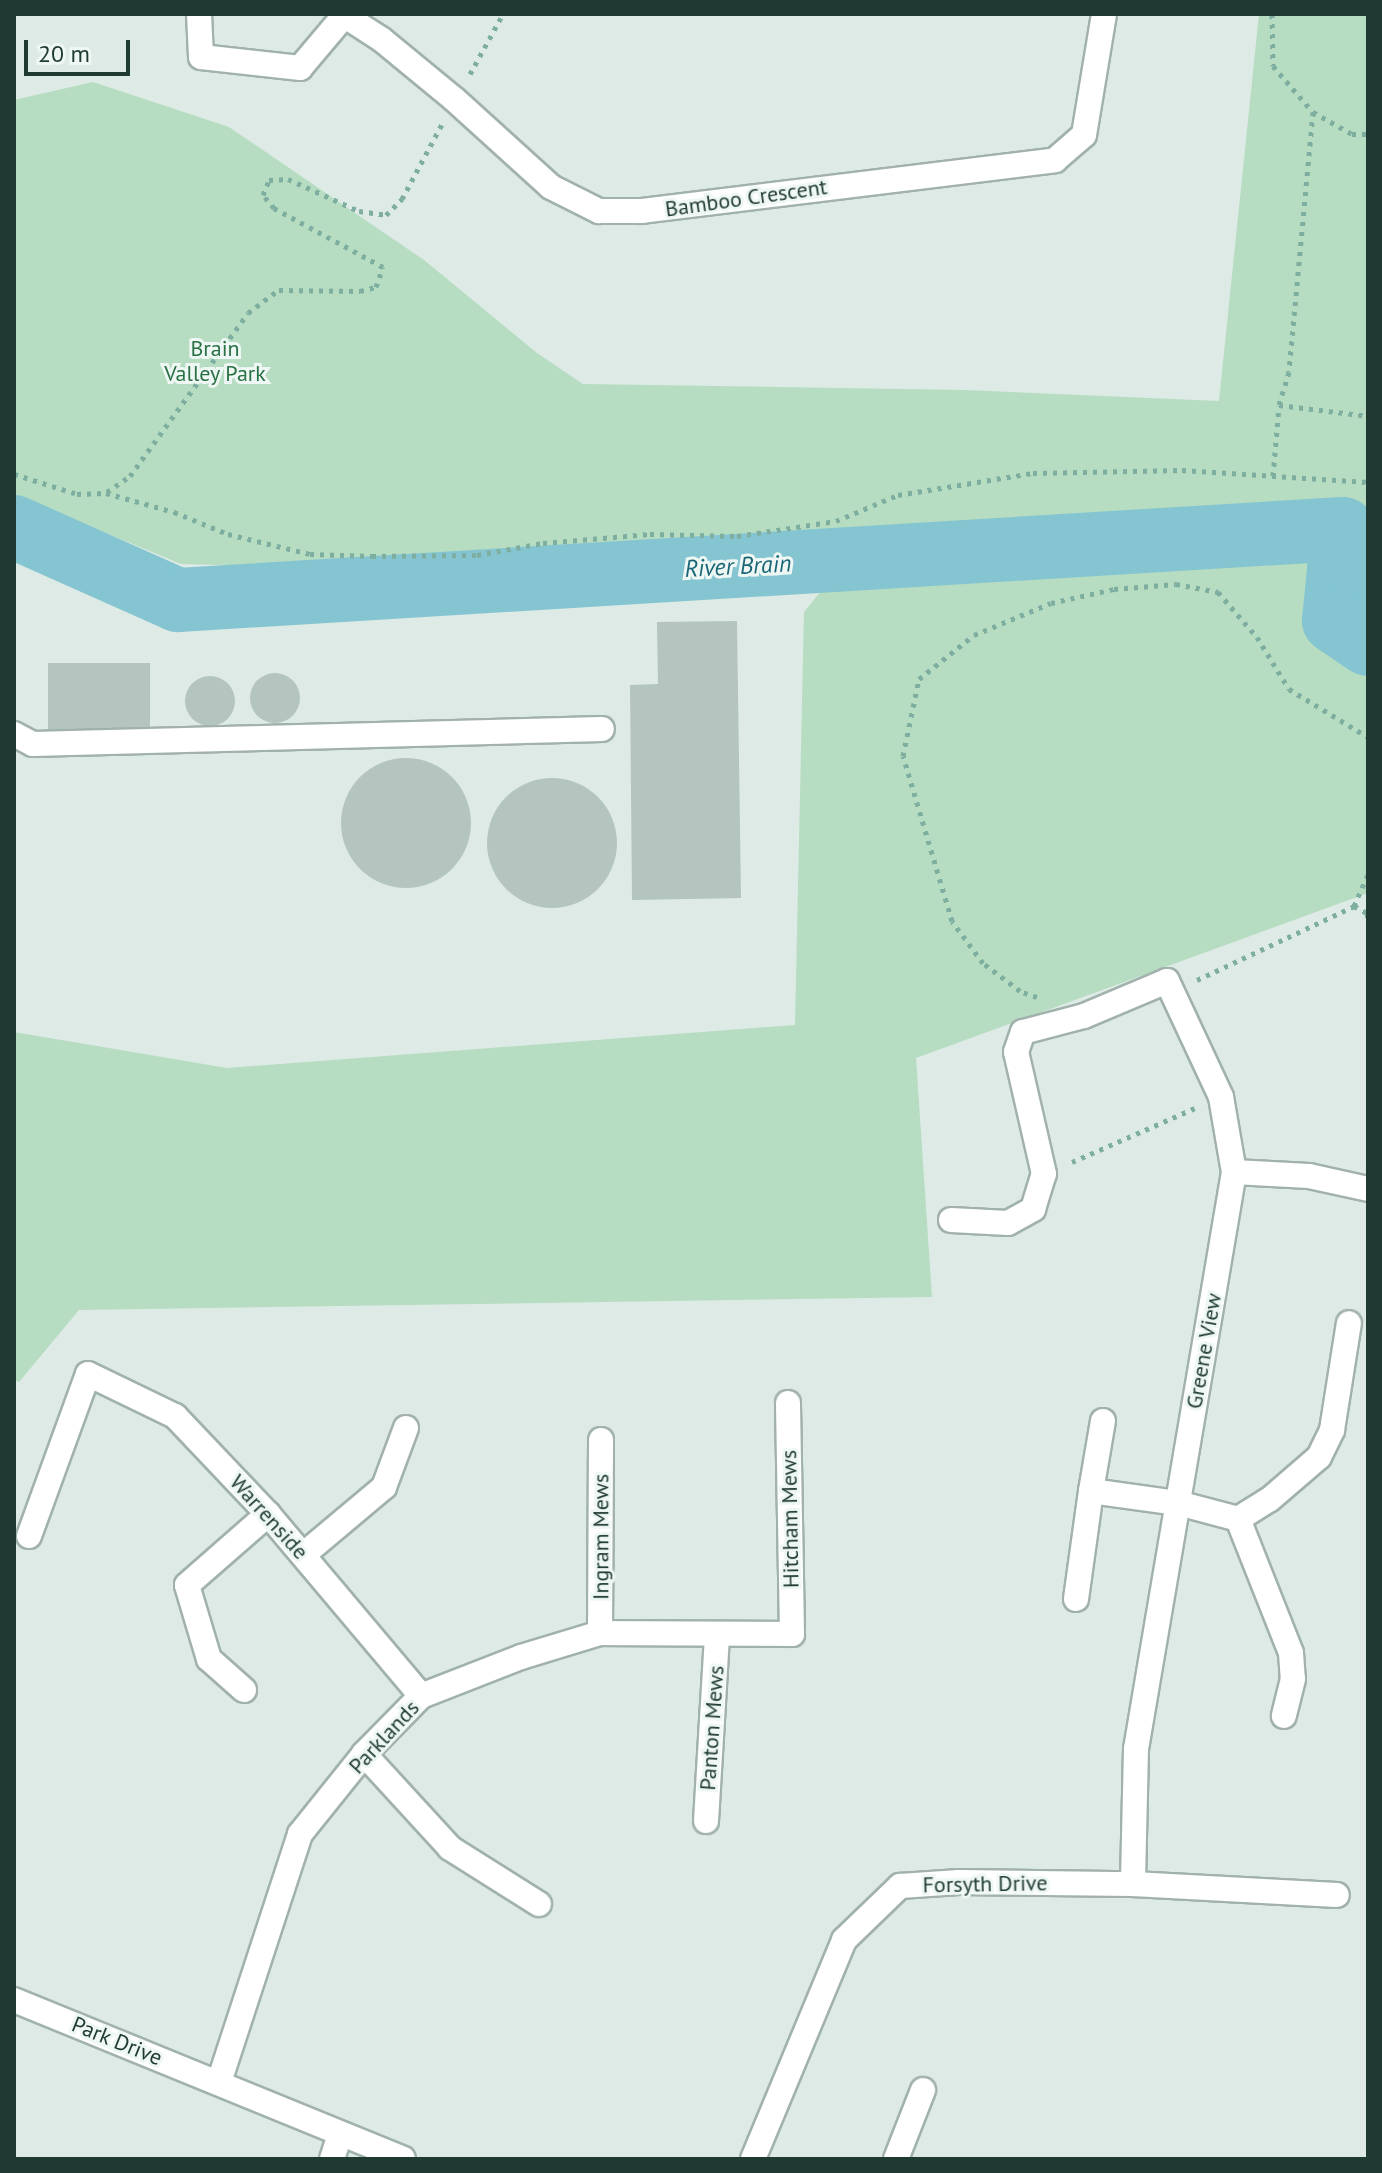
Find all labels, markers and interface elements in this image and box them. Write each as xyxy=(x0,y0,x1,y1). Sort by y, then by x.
scale bar xyxy=(28,24,134,74)
text: 20 m xyxy=(38,38,90,69)
street label: Bamboo Crescent xyxy=(663,174,829,222)
park label: Brain Valley Park xyxy=(164,335,266,386)
water label: River Brain xyxy=(684,549,792,583)
street label: Greene View xyxy=(1181,1291,1227,1411)
street label: Hitcham Mews xyxy=(776,1450,804,1588)
street label: Warrenside xyxy=(224,1469,314,1565)
street label: Ingram Mews xyxy=(588,1474,614,1600)
street label: Panton Mews xyxy=(694,1665,730,1791)
street label: Parklands xyxy=(343,1695,425,1779)
street label: Forsyth Drive xyxy=(922,1870,1048,1898)
street label: Park Drive xyxy=(68,2011,166,2071)

